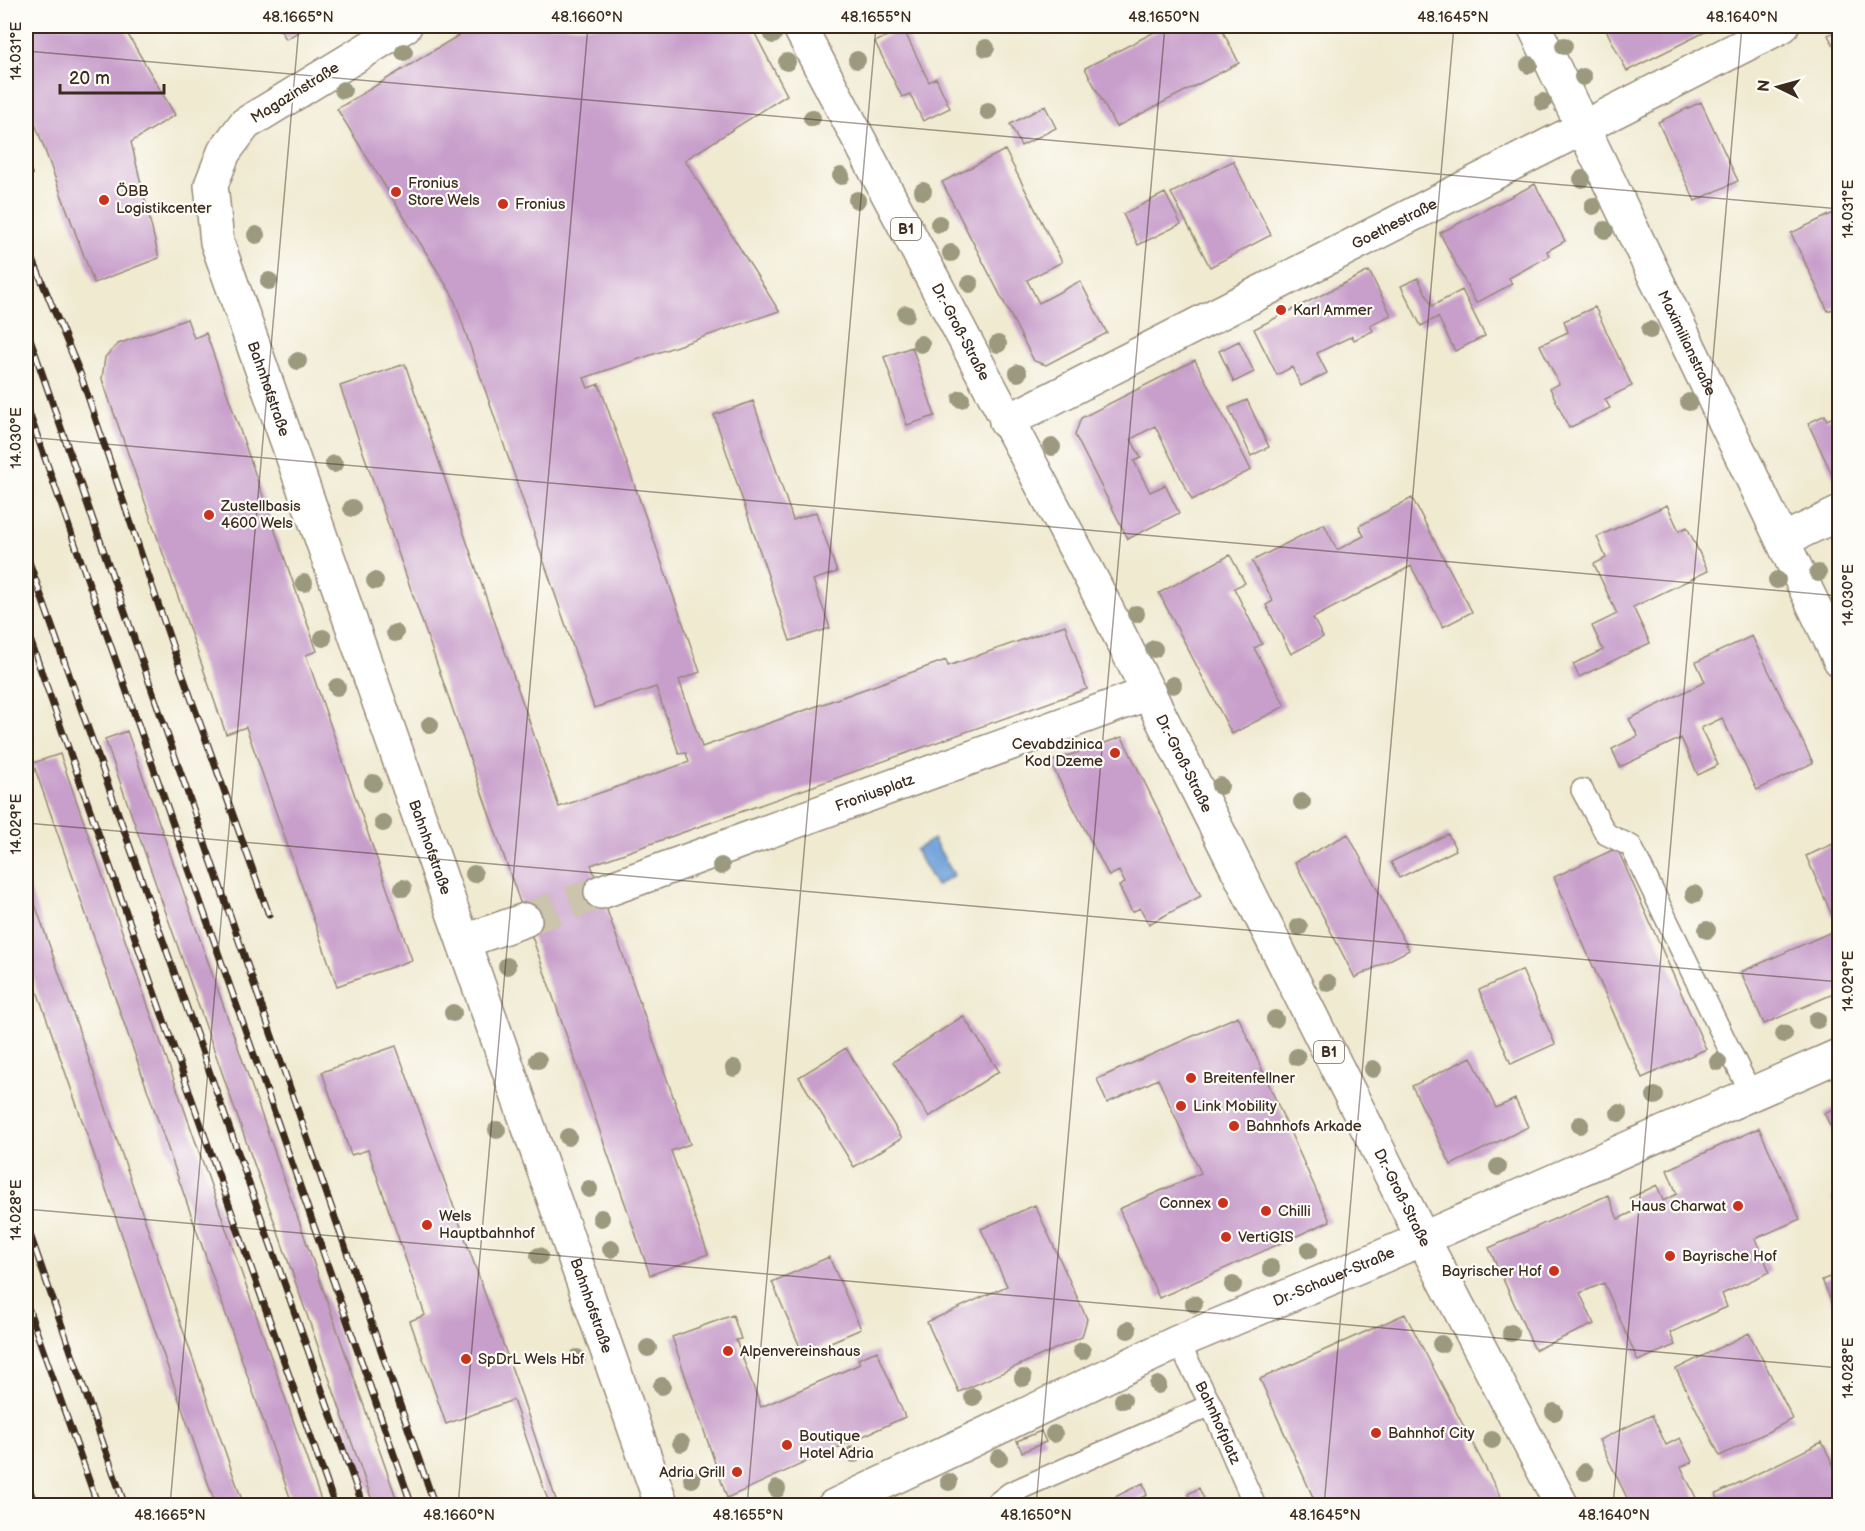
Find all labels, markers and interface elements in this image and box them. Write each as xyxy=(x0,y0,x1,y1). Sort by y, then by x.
text: 48.1665°N xyxy=(262,8,334,27)
text: 48.1660°N xyxy=(551,8,623,27)
text: 48.1655°N xyxy=(841,8,911,27)
text: 48.1650°N xyxy=(1128,8,1200,27)
text: 48.1645°N xyxy=(1417,8,1489,27)
text: 48.1640°N xyxy=(1706,8,1778,27)
text: 14.031°E xyxy=(7,22,26,80)
scale bar xyxy=(60,57,164,95)
north arrow xyxy=(1748,57,1808,117)
street label: Magazinstraße xyxy=(247,58,343,128)
text: 20 m xyxy=(69,68,110,89)
text: N xyxy=(1755,79,1775,93)
place label: Fronius Store Wels xyxy=(408,174,480,210)
text: 14.031°E xyxy=(1839,180,1858,238)
place label: ÖBB Logistikcenter xyxy=(116,182,212,218)
marker: Fronius Store Wels xyxy=(389,185,403,199)
marker: ÖBB Logistikcenter xyxy=(97,193,111,207)
street label: Goethestraße xyxy=(1348,194,1440,254)
place label: Fronius xyxy=(515,195,566,214)
marker: Fronius xyxy=(496,197,510,211)
road number: B1 xyxy=(891,218,921,240)
street label: Dr.-Groß-Straße xyxy=(927,280,994,384)
street label: Maximilianstraße xyxy=(1654,287,1721,399)
place label: Karl Ammer xyxy=(1293,301,1373,320)
marker: Karl Ammer xyxy=(1274,303,1288,317)
street label: Bahnhofstraße xyxy=(243,339,294,439)
text: 14.030°E xyxy=(7,407,26,469)
place label: Zustellbasis 4600 Wels xyxy=(220,497,301,533)
marker: Zustellbasis 4600 Wels xyxy=(202,508,216,522)
text: 14.030°E xyxy=(1839,564,1858,626)
street label: Dr.-Groß-Straße xyxy=(1152,711,1217,816)
place label: Cevabdzinica Kod Dzeme xyxy=(1012,735,1103,771)
marker: Cevabdzinica Kod Dzeme xyxy=(1108,746,1122,760)
street label: Froniusplatz xyxy=(832,769,917,816)
text: 14.029°E xyxy=(7,793,26,855)
street label: Bahnhofstraße xyxy=(405,797,456,897)
text: 14.029°E xyxy=(1839,950,1858,1012)
road number: B1 xyxy=(1314,1041,1344,1063)
place label: Breitenfellner xyxy=(1203,1069,1295,1088)
marker: Breitenfellner xyxy=(1184,1071,1198,1085)
place label: Link Mobility xyxy=(1193,1097,1277,1116)
marker: Link Mobility xyxy=(1174,1099,1188,1113)
place label: Bahnhofs Arkade xyxy=(1246,1117,1362,1136)
marker: Bahnhofs Arkade xyxy=(1227,1119,1241,1133)
street label: Dr.-Groß-Straße xyxy=(1370,1146,1435,1250)
text: 14.028°E xyxy=(7,1179,26,1241)
place label: Connex xyxy=(1159,1194,1211,1213)
marker: Connex xyxy=(1216,1196,1230,1210)
place label: Haus Charwat xyxy=(1631,1197,1726,1216)
marker: Haus Charwat xyxy=(1731,1199,1745,1213)
place label: Chilli xyxy=(1278,1202,1311,1221)
marker: Chilli xyxy=(1259,1204,1273,1218)
place label: Wels Hauptbahnhof xyxy=(439,1207,535,1243)
marker: Wels Hauptbahnhof xyxy=(420,1218,434,1232)
place label: VertiGIS xyxy=(1238,1228,1294,1247)
marker: VertiGIS xyxy=(1219,1230,1233,1244)
street label: Dr.-Schauer-Straße xyxy=(1270,1243,1398,1311)
place label: Bayrische Hof xyxy=(1682,1247,1778,1266)
marker: Bayrische Hof xyxy=(1663,1249,1677,1263)
street label: Bahnhofstraße xyxy=(566,1256,617,1356)
place label: Bayrischer Hof xyxy=(1441,1262,1542,1281)
marker: Bayrischer Hof xyxy=(1547,1264,1561,1278)
text: 14.028°E xyxy=(1839,1337,1858,1399)
place label: Alpenvereinshaus xyxy=(740,1342,861,1361)
marker: Alpenvereinshaus xyxy=(721,1344,735,1358)
place label: SpDrL Wels Hbf xyxy=(478,1350,585,1369)
marker: SpDrL Wels Hbf xyxy=(459,1352,473,1366)
street label: Bahnhofplatz xyxy=(1191,1378,1245,1468)
place label: Bahnhof City xyxy=(1388,1424,1475,1443)
marker: Bahnhof City xyxy=(1369,1426,1383,1440)
place label: Boutique Hotel Adria xyxy=(799,1427,874,1463)
marker: Boutique Hotel Adria xyxy=(780,1438,794,1452)
place label: Adria Grill xyxy=(659,1463,725,1482)
marker: Adria Grill xyxy=(730,1465,744,1479)
text: 48.1665°N xyxy=(134,1506,206,1525)
text: 48.1660°N xyxy=(423,1506,495,1525)
text: 48.1655°N xyxy=(713,1506,783,1525)
text: 48.1650°N xyxy=(1000,1506,1072,1525)
text: 48.1645°N xyxy=(1289,1506,1361,1525)
text: 48.1640°N xyxy=(1578,1506,1650,1525)

